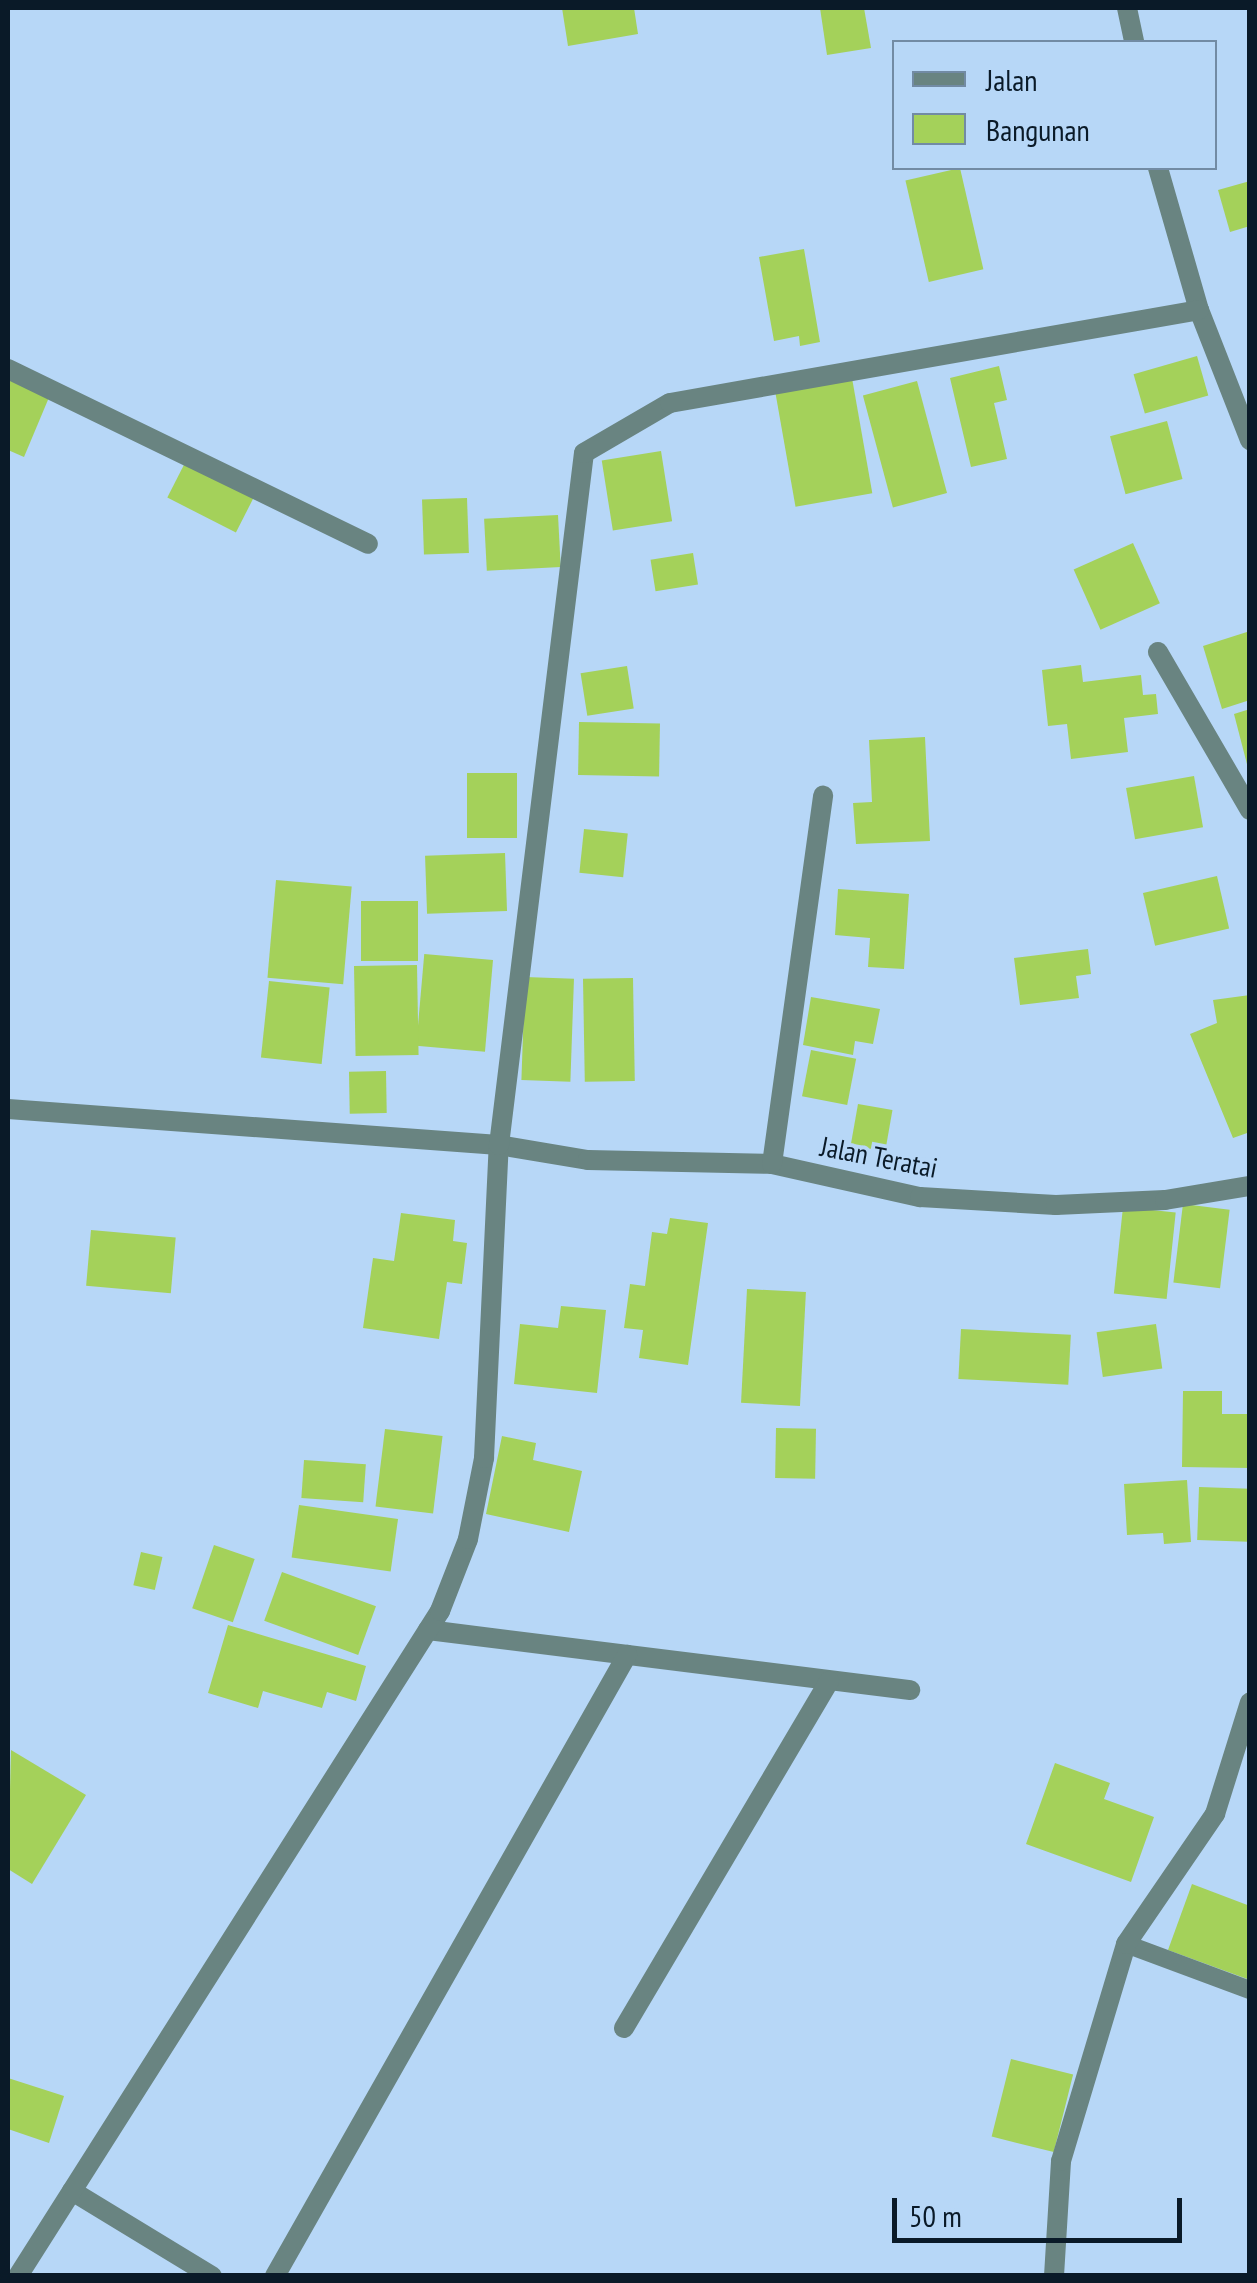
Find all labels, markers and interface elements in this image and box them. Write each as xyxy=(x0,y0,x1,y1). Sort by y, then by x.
legend xyxy=(892,40,1217,170)
text: Jalan xyxy=(986,60,1037,99)
text: Bangunan xyxy=(986,110,1090,149)
street label: Jalan Teratai xyxy=(817,1129,941,1185)
scale bar xyxy=(897,2178,1187,2240)
text: 50 m xyxy=(909,2196,962,2235)

